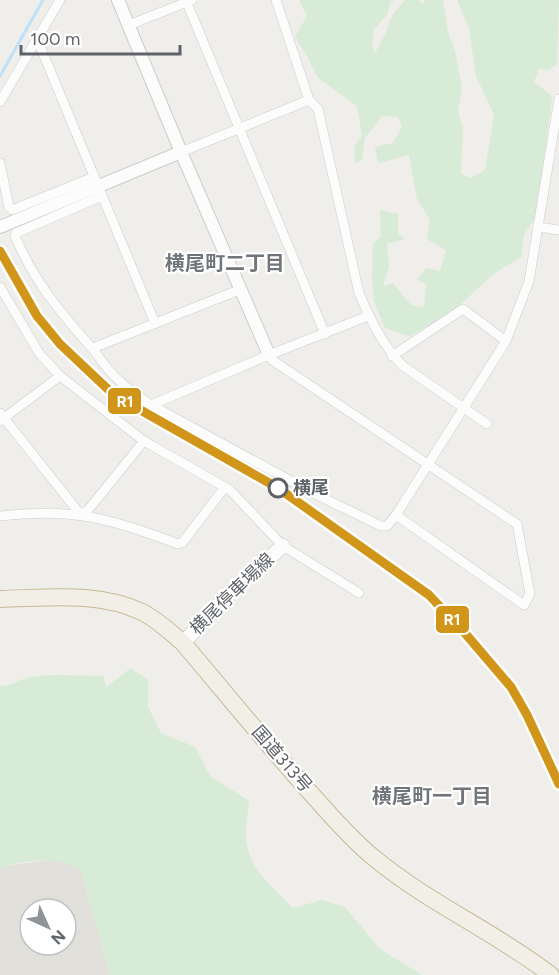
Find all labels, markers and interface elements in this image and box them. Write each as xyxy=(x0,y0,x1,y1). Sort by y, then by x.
scale bar xyxy=(21,18,180,56)
text: 100 m xyxy=(30,28,80,50)
district label: 横尾町二丁目 xyxy=(165,251,285,275)
line badge: R1 xyxy=(107,387,142,415)
text: R1 xyxy=(116,392,134,411)
place label: 横尾 xyxy=(293,477,329,499)
marker: 横尾 xyxy=(268,478,288,498)
street label: 横尾停車場線 xyxy=(186,549,278,639)
line badge: R1 xyxy=(435,605,470,634)
text: R1 xyxy=(443,610,461,629)
street label: 国道313号 xyxy=(247,721,317,797)
district label: 横尾町一丁目 xyxy=(372,784,492,808)
north arrow xyxy=(18,897,78,957)
text: N xyxy=(47,926,69,948)

